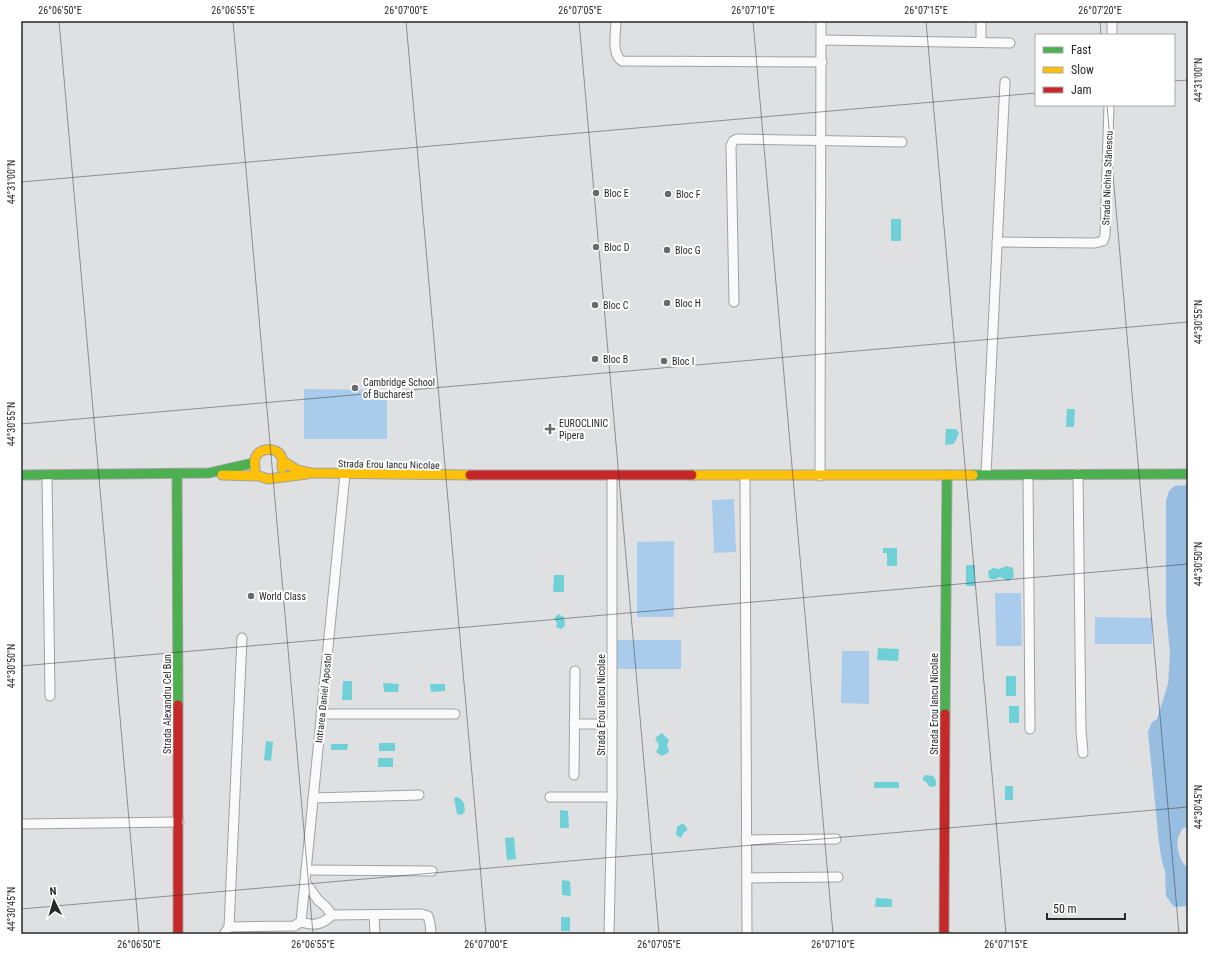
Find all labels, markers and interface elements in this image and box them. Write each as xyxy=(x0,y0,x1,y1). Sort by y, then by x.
text: 26°06'50"E xyxy=(38,5,82,16)
text: 26°06'55"E xyxy=(211,5,255,16)
text: 26°07'00"E xyxy=(384,5,428,16)
text: 26°07'05"E xyxy=(558,5,602,16)
text: 26°07'10"E xyxy=(731,5,775,16)
text: 26°07'15"E xyxy=(904,5,948,16)
text: 26°07'20"E xyxy=(1078,5,1122,16)
legend xyxy=(1035,34,1175,106)
text: Fast xyxy=(1071,43,1092,57)
text: 44°31'00"N xyxy=(1193,58,1204,102)
text: Slow xyxy=(1071,63,1094,77)
text: Jam xyxy=(1071,83,1092,97)
street label: Strada Nichita Stănescu xyxy=(1100,130,1115,225)
text: 44°31'00"N xyxy=(6,160,17,204)
marker: Bloc E xyxy=(591,188,601,198)
place label: Bloc E xyxy=(604,188,629,199)
marker: Bloc F xyxy=(663,189,673,199)
place label: Bloc F xyxy=(676,189,701,200)
marker: Bloc D xyxy=(591,242,601,252)
place label: Bloc D xyxy=(604,242,630,253)
marker: Bloc G xyxy=(662,245,672,255)
place label: Bloc G xyxy=(675,245,701,256)
marker: Bloc H xyxy=(662,298,672,308)
place label: Bloc H xyxy=(675,298,701,309)
marker: Bloc C xyxy=(590,300,600,310)
place label: Bloc C xyxy=(603,300,629,311)
text: 44°30'55"N xyxy=(1193,300,1204,344)
marker: Bloc B xyxy=(590,354,600,364)
place label: Bloc B xyxy=(603,354,628,365)
marker: Bloc I xyxy=(659,356,669,366)
place label: Bloc I xyxy=(672,356,694,367)
place label: Cambridge School of Bucharest xyxy=(363,377,435,400)
marker: Cambridge School of Bucharest xyxy=(350,383,360,393)
text: 44°30'55"N xyxy=(6,402,17,446)
place label: EUROCLINIC Pipera xyxy=(559,418,609,441)
marker: EUROCLINIC Pipera xyxy=(544,423,556,435)
street label: Strada Erou Iancu Nicolae xyxy=(338,458,440,471)
text: 44°30'50"N xyxy=(1193,542,1204,586)
marker: World Class xyxy=(246,591,256,601)
place label: World Class xyxy=(259,591,306,602)
text: 44°30'50"N xyxy=(6,644,17,688)
street label: Intrarea Daniel Apostol xyxy=(313,653,334,743)
street label: Strada Erou Iancu Nicolae xyxy=(929,653,940,755)
street label: Strada Alexandru Cel Bun xyxy=(162,654,173,754)
street label: Strada Erou Iancu Nicolae xyxy=(596,654,607,756)
text: 44°30'45"N xyxy=(1193,785,1204,829)
north arrow xyxy=(34,881,74,921)
text: N xyxy=(49,885,57,898)
text: 44°30'45"N xyxy=(6,887,17,931)
scale bar xyxy=(1047,895,1125,921)
text: 50 m xyxy=(1053,902,1077,916)
text: 26°06'50"E xyxy=(117,939,161,950)
text: 26°06'55"E xyxy=(291,939,335,950)
text: 26°07'00"E xyxy=(464,939,508,950)
text: 26°07'05"E xyxy=(637,939,681,950)
text: 26°07'10"E xyxy=(811,939,855,950)
text: 26°07'15"E xyxy=(984,939,1028,950)

